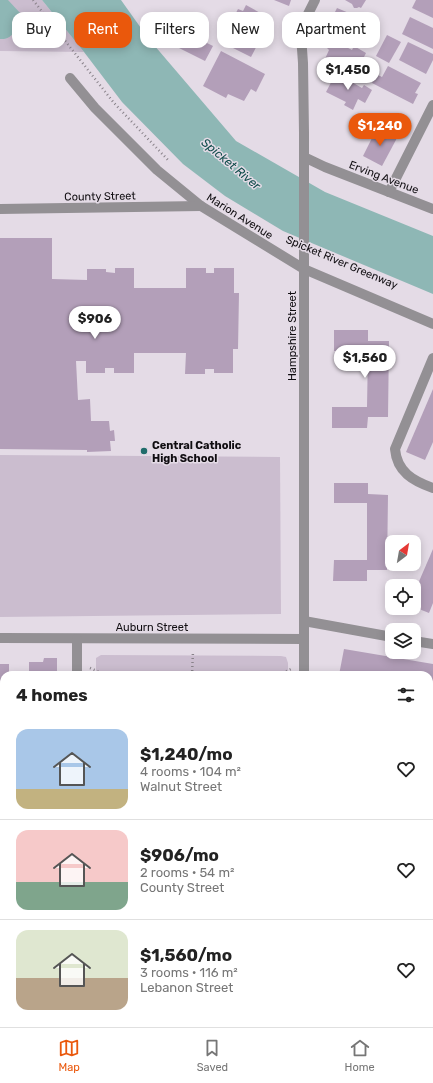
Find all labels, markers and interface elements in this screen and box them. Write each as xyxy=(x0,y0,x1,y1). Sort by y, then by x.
chip: Buy xyxy=(12,12,66,48)
chip: Rent xyxy=(74,12,132,48)
chip: Filters xyxy=(140,12,209,48)
chip: New xyxy=(217,12,274,48)
chip: Apartment xyxy=(282,12,380,48)
pin: $1,450 xyxy=(315,57,381,91)
text: $1,450 xyxy=(326,62,370,77)
pin: $1,240 xyxy=(347,113,413,147)
text: $1,240 xyxy=(358,118,402,133)
water label: Spicket River xyxy=(199,135,264,193)
street label: Erving Avenue xyxy=(347,158,421,197)
street label: County Street xyxy=(64,189,137,204)
street label: Marion Avenue xyxy=(204,191,275,242)
street label: Spicket River Greenway xyxy=(284,233,400,292)
street label: Hampshire Street xyxy=(286,290,299,381)
pin: $906 xyxy=(71,306,119,340)
text: $906 xyxy=(78,311,112,326)
pin: $1,560 xyxy=(332,345,398,379)
text: $1,560 xyxy=(343,350,387,365)
place label: Central Catholic High School xyxy=(152,439,242,465)
marker: Central Catholic High School xyxy=(139,446,149,456)
north arrow xyxy=(385,535,421,571)
map controls xyxy=(385,535,421,659)
button: locate xyxy=(385,579,421,615)
street label: Auburn Street xyxy=(116,621,189,634)
button: layers xyxy=(385,623,421,659)
icon: filters xyxy=(395,684,417,706)
text: 4 homes xyxy=(16,685,88,705)
text: $1,240/mo xyxy=(140,744,233,764)
icon: home xyxy=(48,745,96,793)
icon: heart xyxy=(395,758,417,780)
text: 4 rooms · 104 m² xyxy=(140,764,241,779)
text: Walnut Street xyxy=(140,779,222,794)
text: $906/mo xyxy=(140,845,219,865)
icon: home xyxy=(48,846,96,894)
icon: heart xyxy=(395,859,417,881)
text: 2 rooms · 54 m² xyxy=(140,865,234,880)
text: County Street xyxy=(140,880,224,895)
text: $1,560/mo xyxy=(140,945,232,965)
icon: home xyxy=(48,946,96,994)
icon: heart xyxy=(395,959,417,981)
text: 3 rooms · 116 m² xyxy=(140,965,238,980)
text: Lebanon Street xyxy=(140,980,233,995)
tab: Map xyxy=(58,1037,80,1074)
tab: Saved xyxy=(197,1037,228,1074)
tab: Home xyxy=(345,1037,375,1074)

